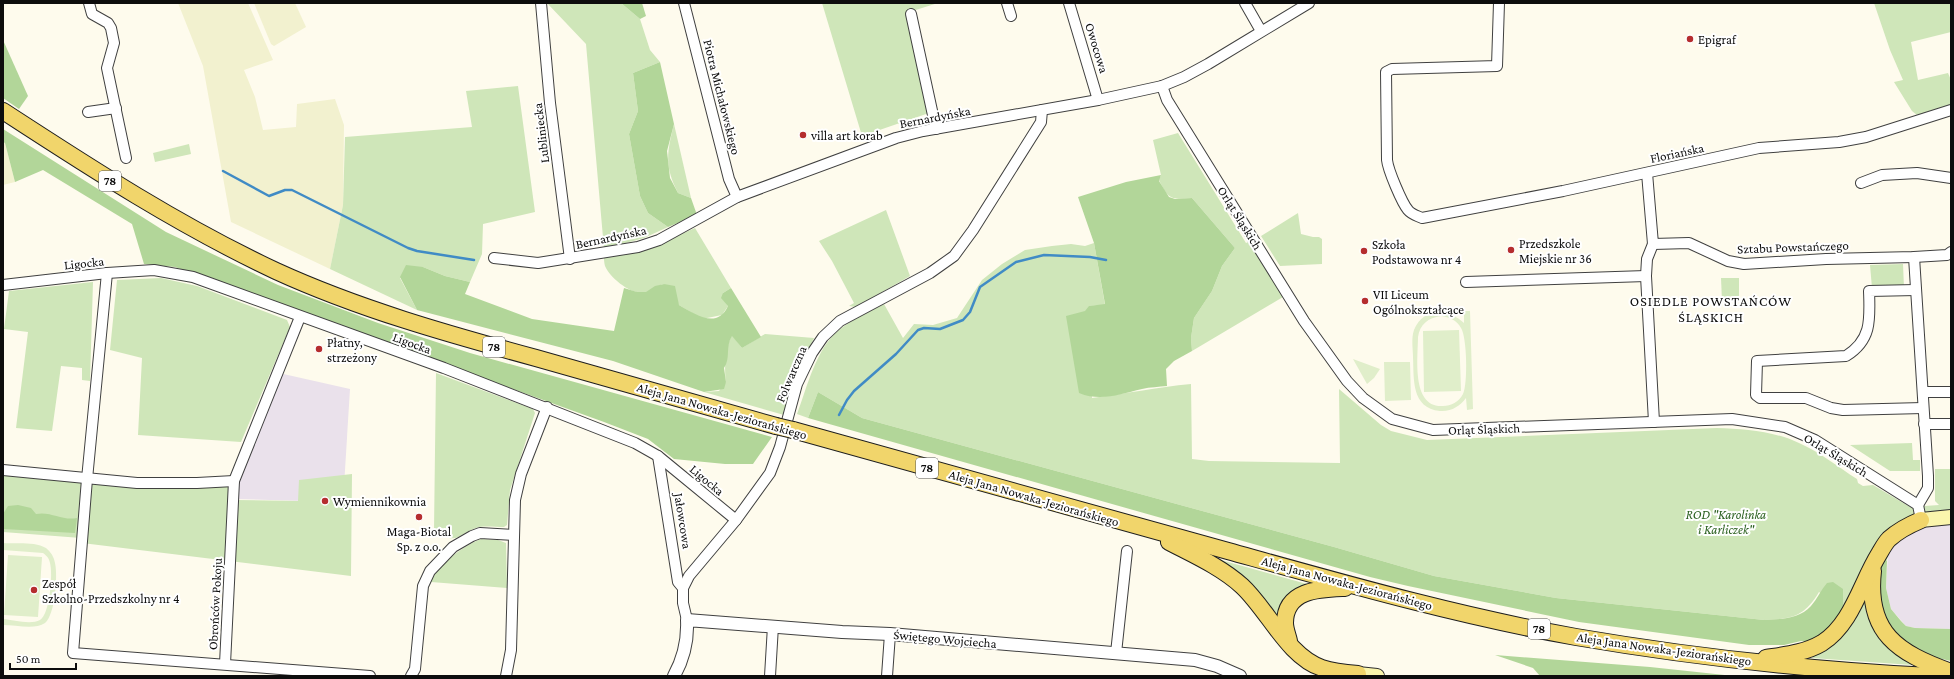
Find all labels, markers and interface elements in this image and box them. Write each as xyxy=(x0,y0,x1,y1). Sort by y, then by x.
street label: Owocowa xyxy=(1082,21,1112,75)
place label: Epigraf xyxy=(1698,32,1737,47)
marker: Epigraf xyxy=(1685,34,1695,44)
street label: Piotra Michałowskiego xyxy=(700,38,744,156)
street label: Lubliniecka xyxy=(530,102,552,164)
street label: Bernardyńska xyxy=(898,103,972,131)
place label: villa art korab xyxy=(810,128,883,143)
marker: villa art korab xyxy=(798,130,808,140)
street label: Floriańska xyxy=(1649,140,1705,166)
road number: 78 xyxy=(99,171,121,191)
street label: Orląt Śląskich xyxy=(1215,184,1265,252)
street label: Bernardyńska xyxy=(574,222,648,252)
place label: Przedszkole Miejskie nr 36 xyxy=(1519,236,1592,267)
place label: Szkoła Podstawowa nr 4 xyxy=(1372,237,1462,267)
street label: Sztabu Powstańczego xyxy=(1737,238,1849,256)
marker: Przedszkole Miejskie nr 36 xyxy=(1506,245,1516,255)
marker: Szkoła Podstawowa nr 4 xyxy=(1359,246,1369,256)
street label: Ligocka xyxy=(63,253,105,273)
place label: VII Liceum Ogólnokształcące xyxy=(1373,287,1464,317)
district label: OSIEDLE POWSTAŃCÓW ŚLĄSKICH xyxy=(1630,293,1792,325)
marker: VII Liceum Ogólnokształcące xyxy=(1360,296,1370,306)
street label: Ligocka xyxy=(391,329,433,357)
place label: Płatny, strzeżony xyxy=(327,335,378,365)
road number: 78 xyxy=(483,337,505,357)
marker: Płatny, strzeżony xyxy=(314,344,324,354)
street label: Folwarczna xyxy=(772,344,810,404)
street label: Aleja Jana Nowaka-Jeziorańskiego xyxy=(635,380,809,443)
street label: Orląt Śląskich xyxy=(1448,420,1520,438)
street label: Orląt Śląskich xyxy=(1801,430,1871,480)
road number: 78 xyxy=(916,458,938,478)
street label: Ligocka xyxy=(687,461,727,499)
street label: Aleja Jana Nowaka-Jeziorańskiego xyxy=(947,467,1121,530)
street label: Jałowcowa xyxy=(671,491,695,550)
place label: Wymiennikownia xyxy=(333,494,426,509)
marker: Wymiennikownia xyxy=(320,496,330,506)
park label: ROD "Karolinka i Karliczek" xyxy=(1686,507,1766,537)
marker: Maga-Biotal Sp. z o.o. xyxy=(414,512,424,522)
place label: Maga-Biotal Sp. z o.o. xyxy=(387,524,452,554)
street label: Aleja Jana Nowaka-Jeziorańskiego xyxy=(1260,553,1434,614)
street label: Obrońców Pokoju xyxy=(205,557,226,651)
place label: Zespół Szkolno-Przedszkolny nr 4 xyxy=(42,576,180,606)
marker: Zespół Szkolno-Przedszkolny nr 4 xyxy=(29,585,39,595)
road number: 78 xyxy=(1528,619,1550,639)
street label: Świętego Wojciecha xyxy=(893,627,997,652)
street label: Aleja Jana Nowaka-Jeziorańskiego xyxy=(1576,629,1752,670)
scale bar xyxy=(10,645,76,671)
text: 50 m xyxy=(16,652,41,666)

